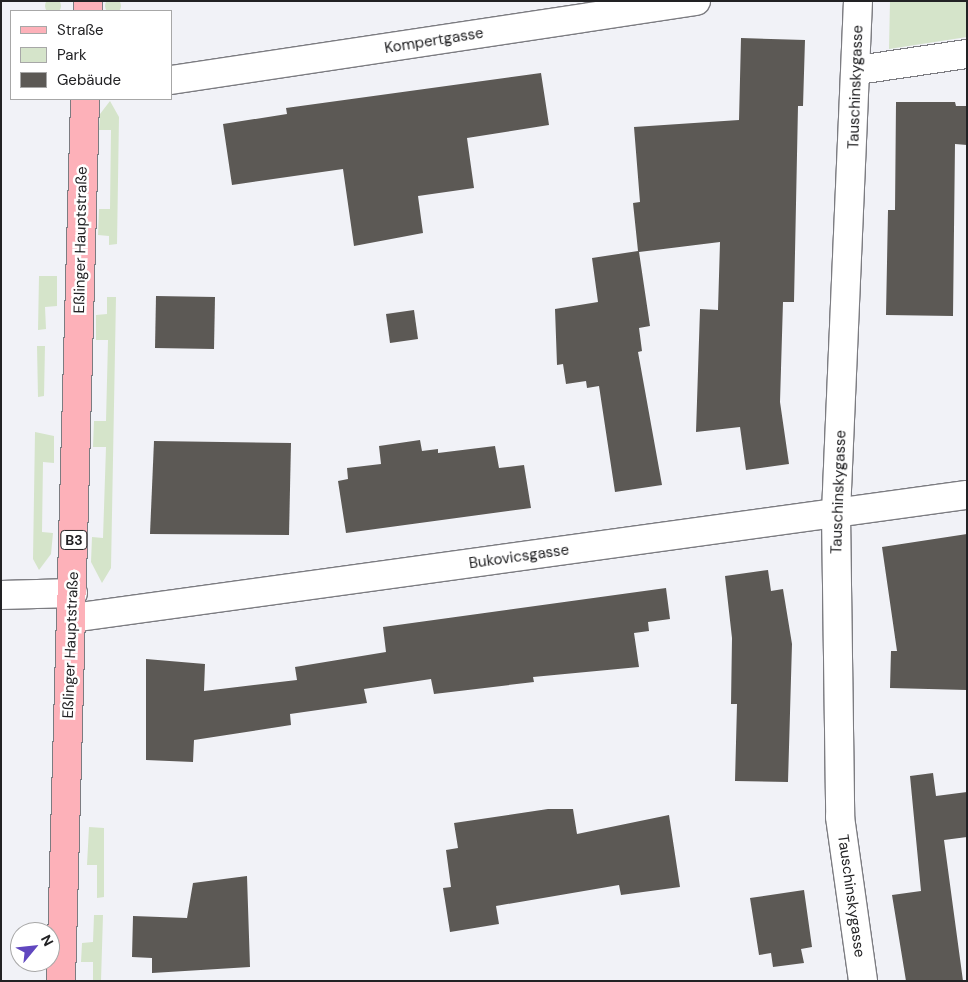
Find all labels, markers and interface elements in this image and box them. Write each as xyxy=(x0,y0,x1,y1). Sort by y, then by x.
legend xyxy=(10,10,172,100)
text: Straße xyxy=(57,20,104,40)
street label: Kompertgasse xyxy=(383,24,485,58)
street label: Tauschinskygasse xyxy=(845,25,867,149)
text: Park xyxy=(57,45,87,65)
text: Gebäude xyxy=(57,70,121,90)
street label: Eßlinger Hauptstraße xyxy=(71,166,91,314)
street label: Tauschinskygasse xyxy=(828,430,850,554)
road number: B3 xyxy=(60,528,88,552)
street label: Bukovicsgasse xyxy=(468,541,570,573)
street label: Eßlinger Hauptstraße xyxy=(59,571,83,719)
street label: Tauschinskygasse xyxy=(833,833,869,959)
north arrow xyxy=(10,922,60,972)
text: N xyxy=(37,932,58,949)

